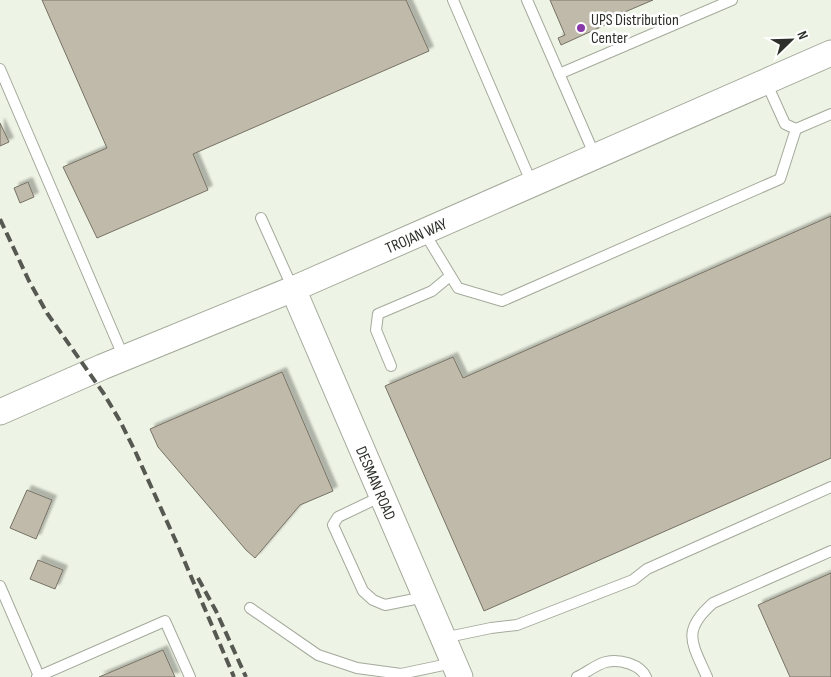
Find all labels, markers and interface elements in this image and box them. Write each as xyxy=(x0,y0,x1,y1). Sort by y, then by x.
place label: UPS Distribution Center xyxy=(591,11,679,48)
north arrow xyxy=(766,15,816,65)
marker: UPS Distribution Center xyxy=(575,22,587,34)
text: N xyxy=(793,28,812,42)
street label: TROJAN WAY xyxy=(383,215,451,258)
street label: DESMAN ROAD xyxy=(351,444,399,523)

